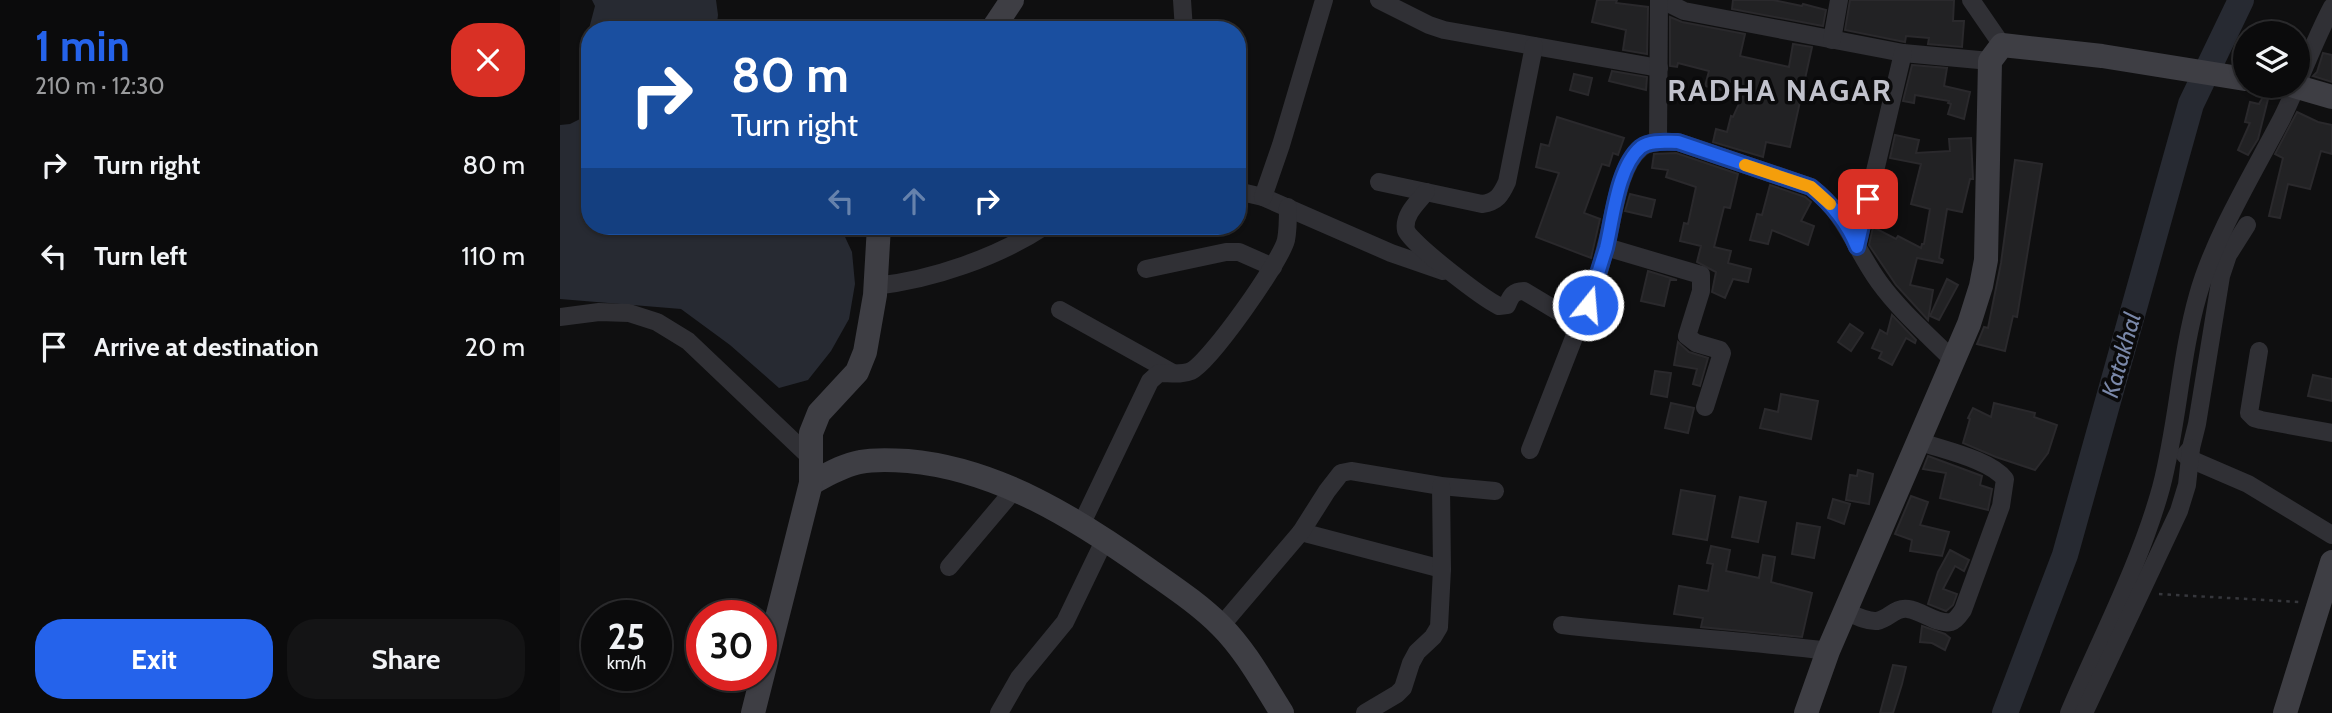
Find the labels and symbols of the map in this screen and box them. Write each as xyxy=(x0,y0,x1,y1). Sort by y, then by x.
district label: RADHA NAGAR xyxy=(1667,72,1893,109)
pin xyxy=(1838,169,1898,229)
position arrow xyxy=(1551,268,1625,342)
water label: Katakhal xyxy=(2095,309,2147,401)
speed limit sign: 30 xyxy=(686,600,777,691)

